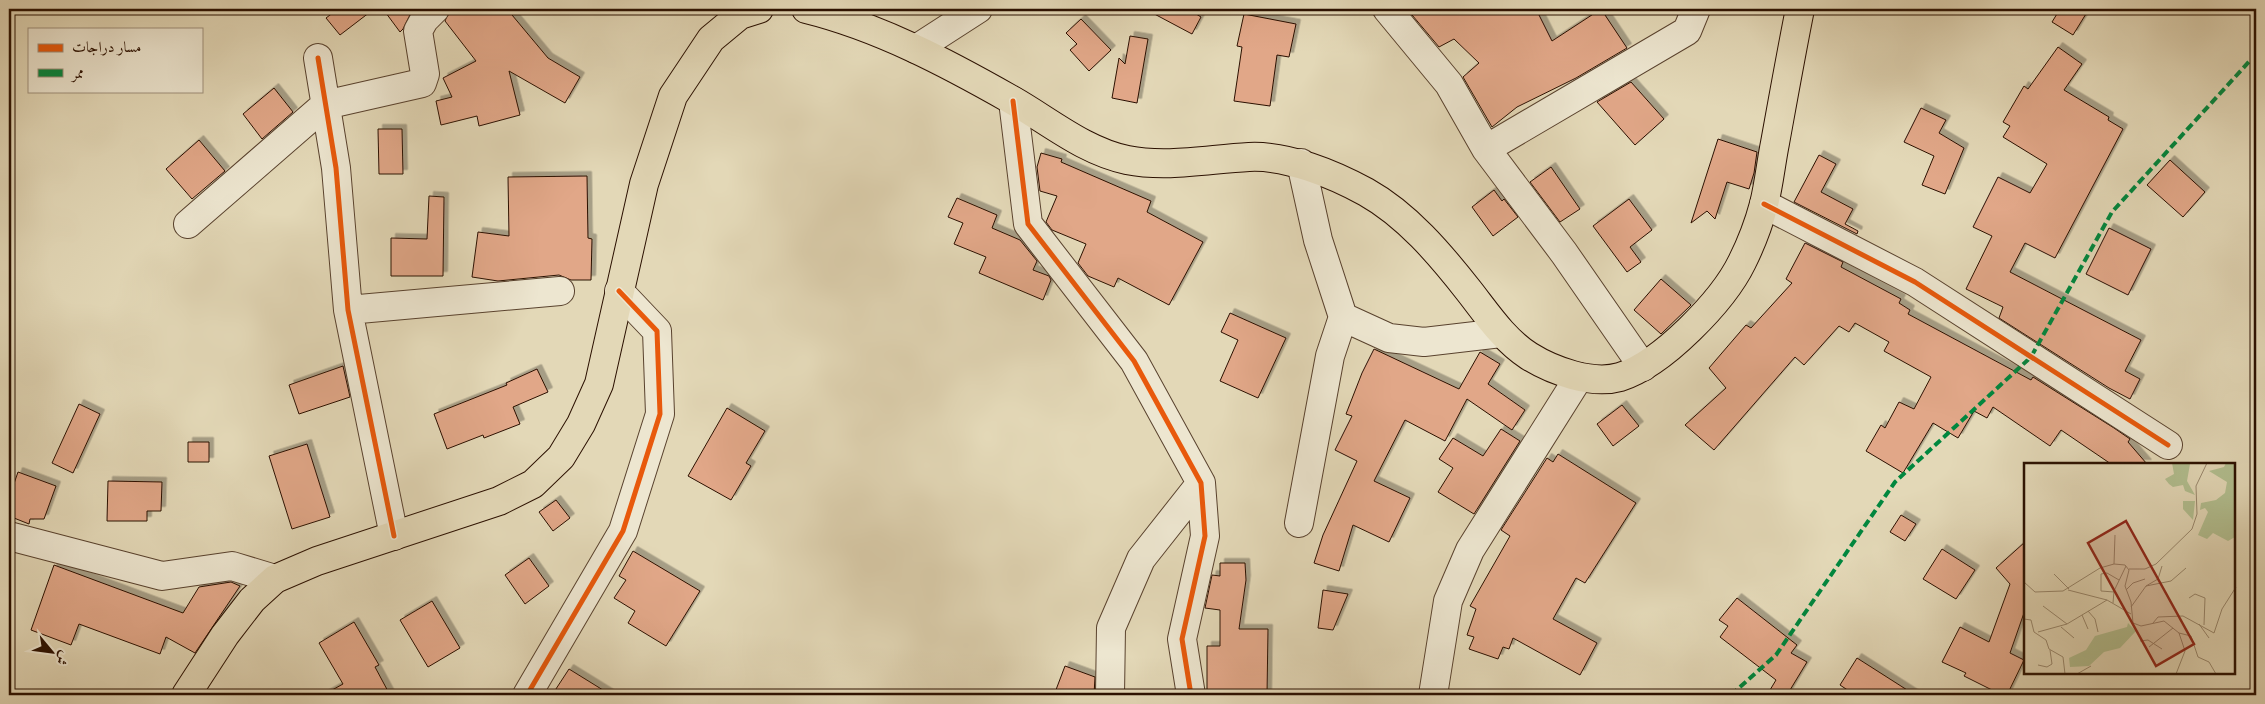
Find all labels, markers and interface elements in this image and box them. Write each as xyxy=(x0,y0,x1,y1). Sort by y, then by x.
legend xyxy=(28,28,202,92)
text: مسار دراجات xyxy=(72,38,141,56)
text: ممر xyxy=(70,64,84,83)
inset map xyxy=(2024,463,2235,674)
north arrow xyxy=(28,626,78,676)
text: ش xyxy=(52,648,74,668)

